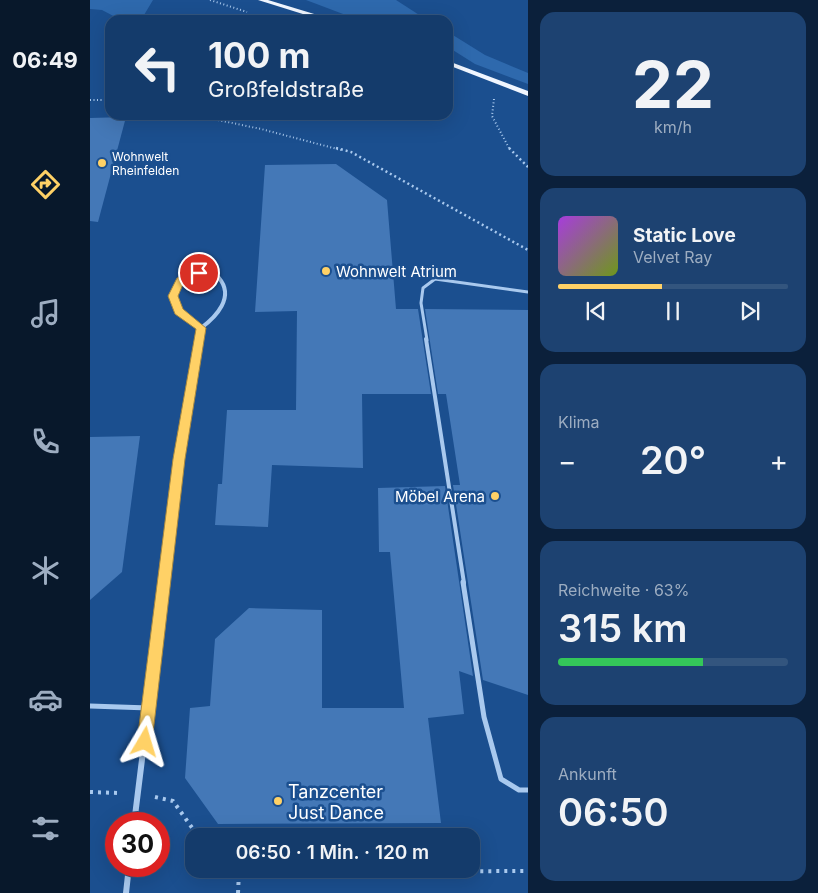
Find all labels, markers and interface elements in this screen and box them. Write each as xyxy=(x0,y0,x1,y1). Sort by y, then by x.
text: 100 m xyxy=(208,34,311,76)
icon: left xyxy=(125,35,190,100)
text: 22 xyxy=(632,45,714,124)
text: 06:49 xyxy=(12,47,78,73)
text: Großfeldstraße xyxy=(208,76,364,102)
text: km/h xyxy=(654,117,692,137)
place label: Wohnwelt Rheinfelden xyxy=(112,149,179,178)
marker: Wohnwelt Rheinfelden xyxy=(96,157,108,169)
icon: directions xyxy=(28,167,63,202)
text: Static Love xyxy=(633,224,736,247)
text: Velvet Ray xyxy=(633,247,712,267)
pin xyxy=(178,252,220,294)
icon: arrive xyxy=(185,259,213,287)
place label: Wohnwelt Atrium xyxy=(336,262,457,281)
marker: Wohnwelt Atrium xyxy=(320,265,332,277)
icon: music xyxy=(28,296,63,331)
icon: previous xyxy=(582,297,610,325)
icon: pause xyxy=(659,297,687,325)
icon: next xyxy=(736,297,764,325)
text: Klima xyxy=(558,412,600,432)
icon: phone xyxy=(28,424,63,459)
text: 20° xyxy=(640,437,706,483)
text: − xyxy=(558,444,577,478)
text: + xyxy=(769,444,788,478)
place label: Möbel Arena xyxy=(395,487,485,506)
marker: Möbel Arena xyxy=(489,490,501,502)
icon: climate xyxy=(28,553,63,588)
text: Reichweite · 63% xyxy=(558,580,689,600)
text: 315 km xyxy=(558,605,688,651)
icon: car xyxy=(28,682,63,717)
position arrow xyxy=(118,715,170,767)
text: Ankunft xyxy=(558,764,617,784)
place label: Tanzcenter Just Dance xyxy=(288,781,384,823)
text: 06:50 xyxy=(558,789,668,835)
marker: Tanzcenter Just Dance xyxy=(272,795,284,807)
icon: filters xyxy=(28,811,63,846)
speed limit sign: 30 xyxy=(105,812,170,877)
text: 06:50 · 1 Min. · 120 m xyxy=(236,841,429,864)

